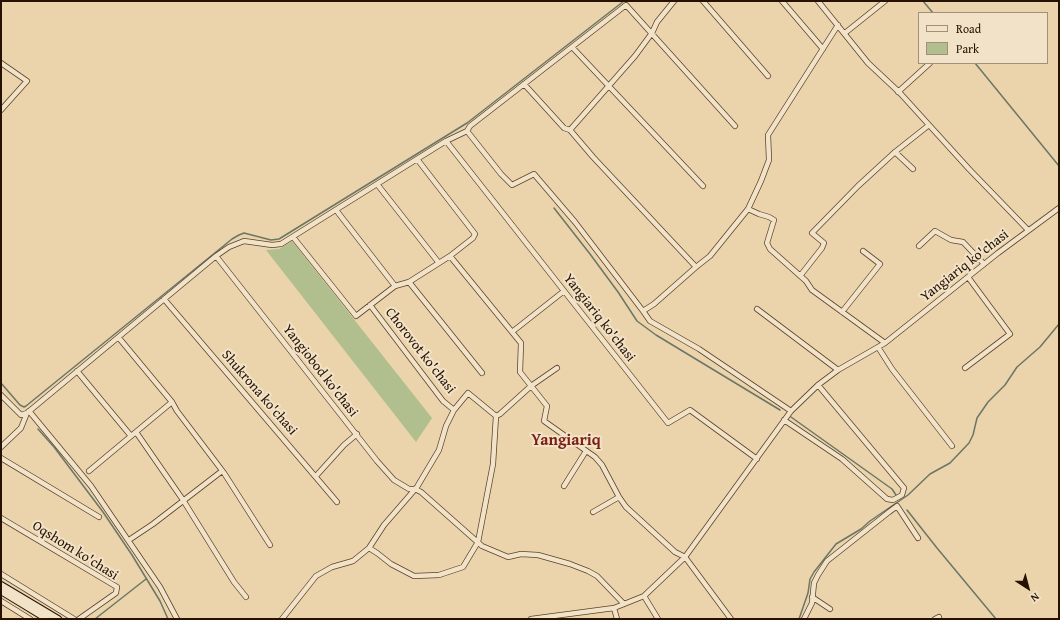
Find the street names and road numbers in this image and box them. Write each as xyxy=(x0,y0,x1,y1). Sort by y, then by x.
street label: Yangiariq ko'chasi xyxy=(918,226,1012,306)
street label: Yangiariq ko'chasi xyxy=(559,271,639,365)
street label: Chorovot ko'chasi xyxy=(381,305,459,397)
street label: Yangiobod ko'chasi xyxy=(279,321,361,421)
street label: Shukrona ko'chasi xyxy=(218,347,300,439)
street label: Oqshom ko'chasi xyxy=(29,518,121,584)

